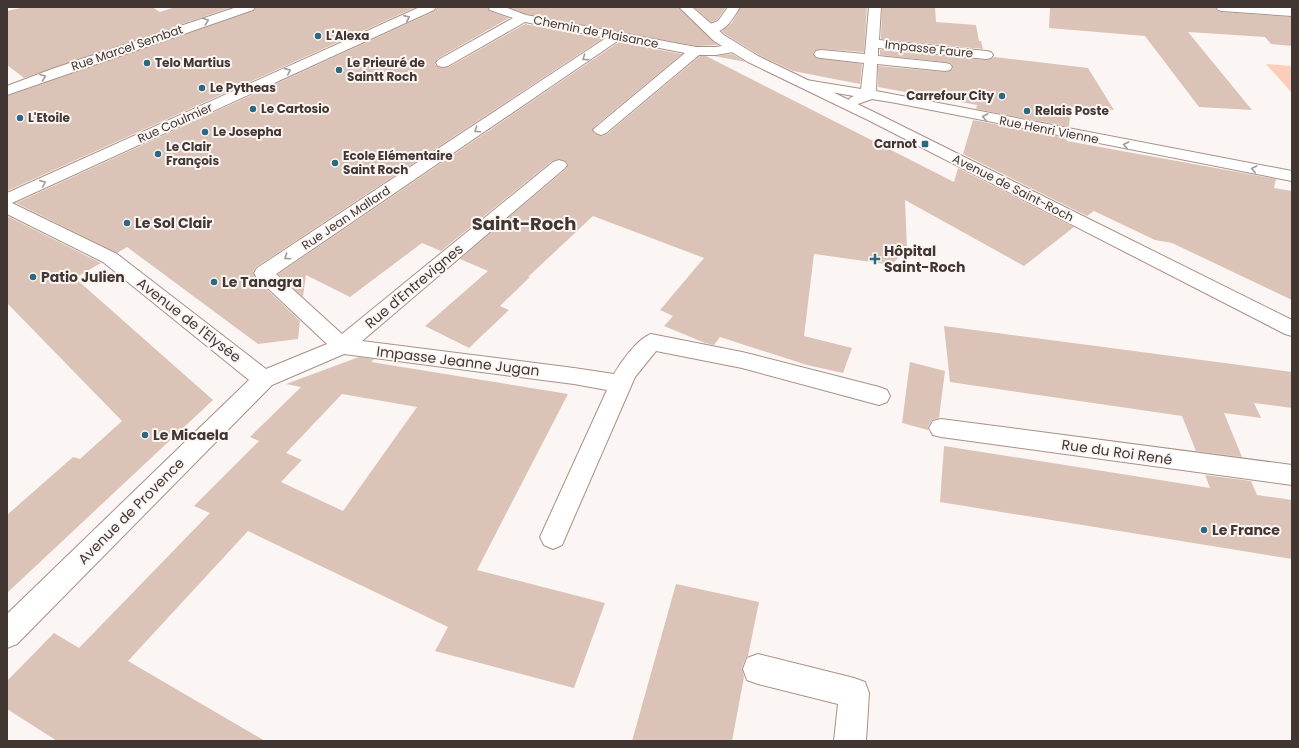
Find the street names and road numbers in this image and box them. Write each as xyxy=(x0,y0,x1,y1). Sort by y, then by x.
street label: Chemin de Plaisance xyxy=(532,11,660,52)
street label: Rue Marcel Sembat xyxy=(69,20,185,75)
street label: Impasse Faure xyxy=(884,35,974,62)
street label: Rue Coulmier xyxy=(135,98,215,147)
street label: Rue Henri Vienne xyxy=(998,112,1100,147)
street label: Avenue de Saint-Roch xyxy=(950,150,1077,225)
street label: Rue Jean Mallard xyxy=(298,182,393,254)
street label: Rue d'Entrevignes xyxy=(361,239,467,333)
street label: Avenue de l'Elysée xyxy=(133,273,245,367)
street label: Impasse Jeanne Jugan xyxy=(375,341,541,381)
street label: Rue du Roi René xyxy=(1060,434,1174,470)
street label: Avenue de Provence xyxy=(73,453,189,569)

